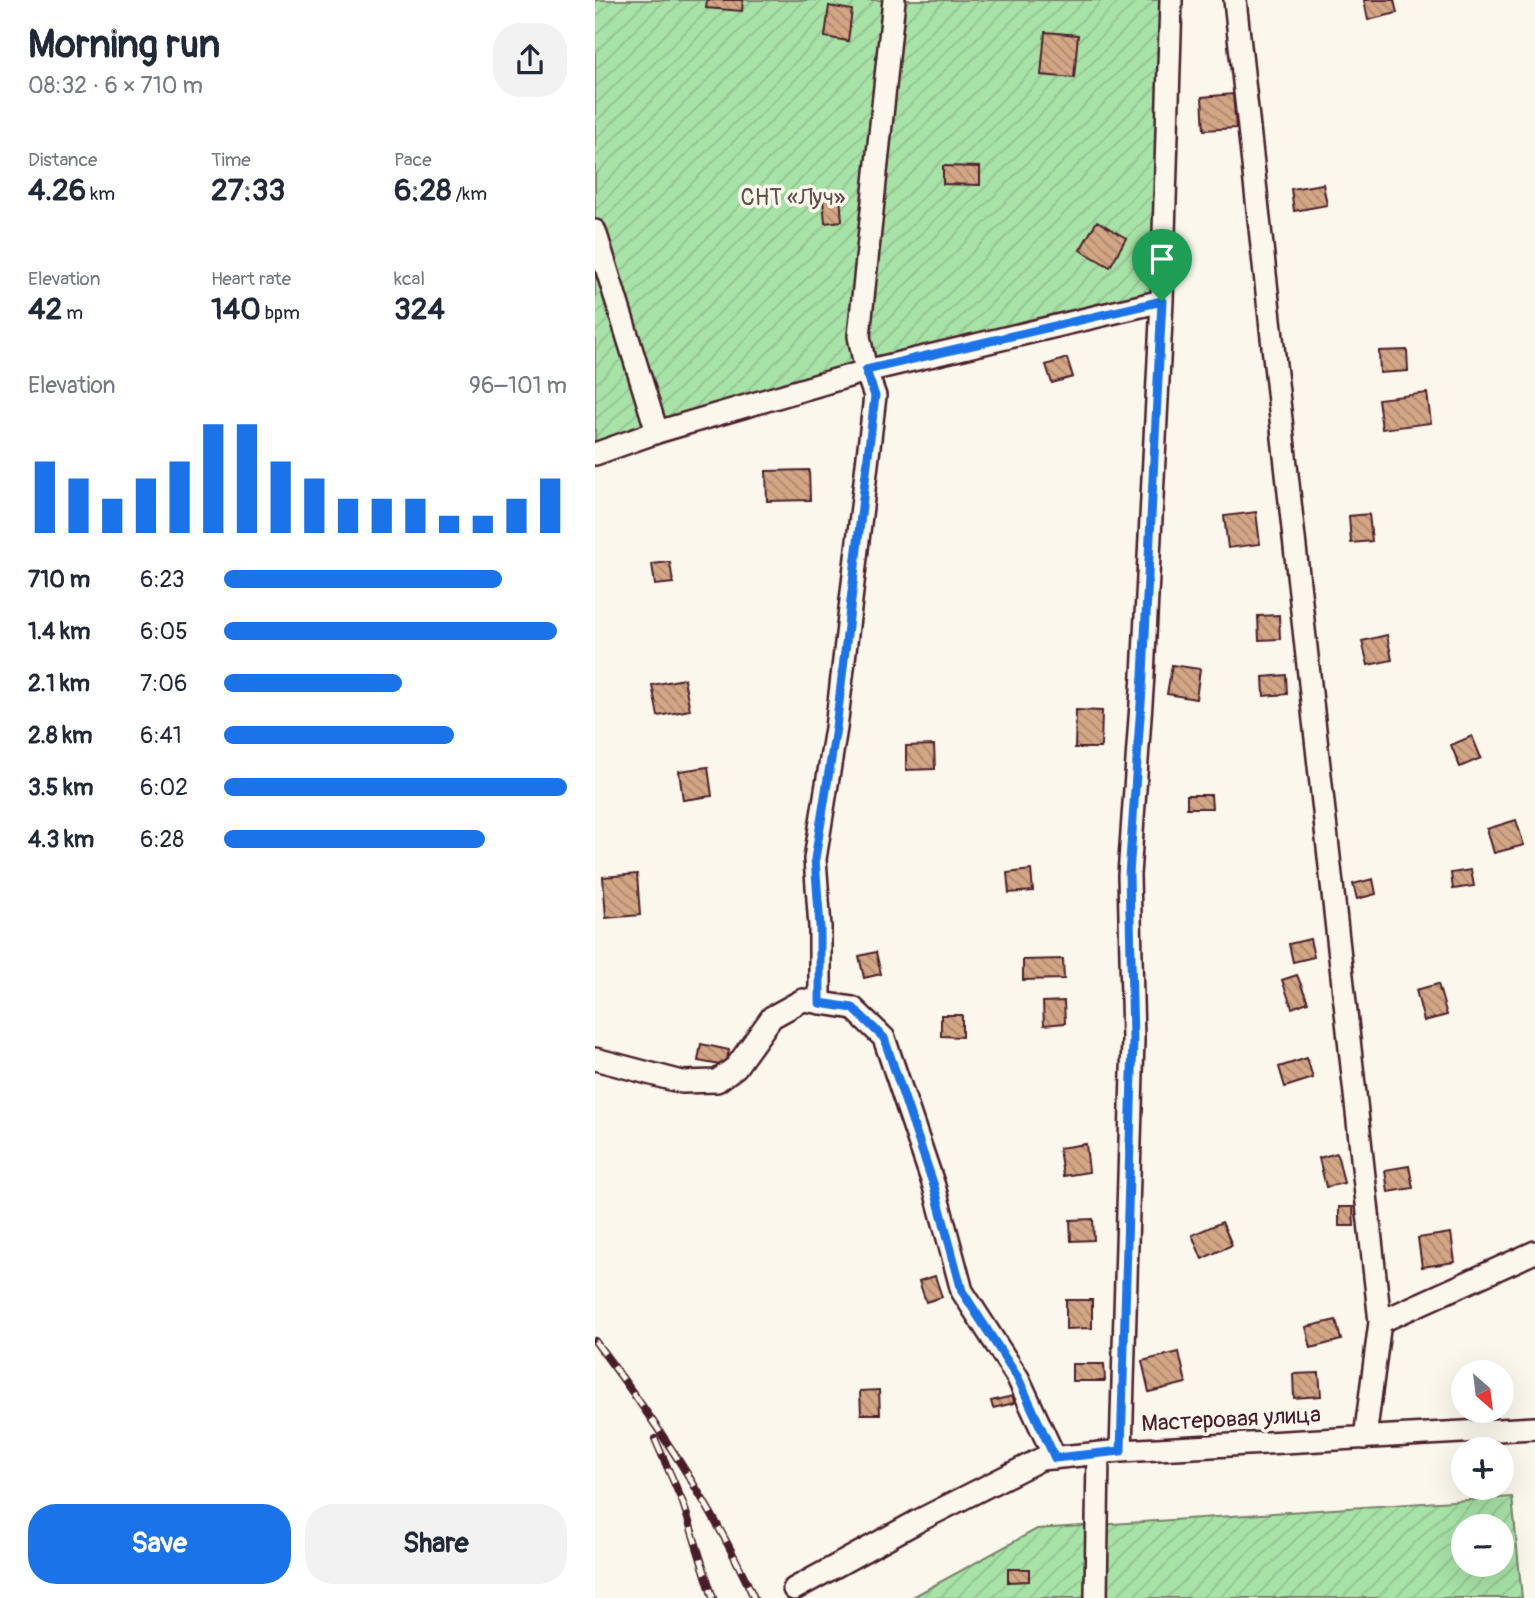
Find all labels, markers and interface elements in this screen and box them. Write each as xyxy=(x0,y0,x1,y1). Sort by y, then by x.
text: Morning run xyxy=(28,21,220,69)
button: share xyxy=(493,23,567,97)
text: 08:32 · 6 × 710 m xyxy=(28,71,203,100)
text: Distance xyxy=(28,148,97,172)
text: Time xyxy=(211,148,251,172)
text: Pace xyxy=(394,148,432,172)
text: 4.26 xyxy=(28,172,86,209)
text: 27:33 xyxy=(211,172,285,209)
text: 6:28 xyxy=(394,172,451,209)
text: km xyxy=(86,182,115,206)
text: /km xyxy=(451,182,487,206)
park label: СНТ «Луч» xyxy=(741,183,846,212)
pin xyxy=(1132,229,1192,301)
icon: arrive xyxy=(1143,240,1181,278)
text: Elevation xyxy=(28,267,100,291)
text: Heart rate xyxy=(211,267,291,291)
text: kcal xyxy=(394,267,425,291)
text: 42 xyxy=(28,291,62,328)
text: 140 xyxy=(211,291,261,328)
text: 324 xyxy=(394,291,445,328)
text: m xyxy=(62,301,83,325)
text: bpm xyxy=(261,301,300,325)
text: Elevation xyxy=(28,371,116,400)
text: 96–101 m xyxy=(469,371,567,400)
text: 710 m xyxy=(28,565,90,594)
text: 6:23 xyxy=(140,565,185,594)
text: 1.4 km xyxy=(28,617,90,646)
text: 6:05 xyxy=(140,617,188,646)
text: 2.1 km xyxy=(28,669,90,698)
text: 7:06 xyxy=(140,669,187,698)
text: 2.8 km xyxy=(28,721,93,750)
text: 6:41 xyxy=(140,721,182,750)
text: 3.5 km xyxy=(28,773,93,802)
text: 6:02 xyxy=(140,773,188,802)
text: 4.3 km xyxy=(28,825,94,854)
text: 6:28 xyxy=(140,825,184,854)
north arrow xyxy=(1451,1360,1514,1423)
map controls xyxy=(1451,1360,1514,1577)
street label: Мастеровая улица xyxy=(1141,1400,1321,1438)
button: + xyxy=(1451,1437,1514,1500)
button: Save xyxy=(28,1504,291,1584)
button: Share xyxy=(305,1504,567,1584)
button: − xyxy=(1451,1514,1514,1577)

